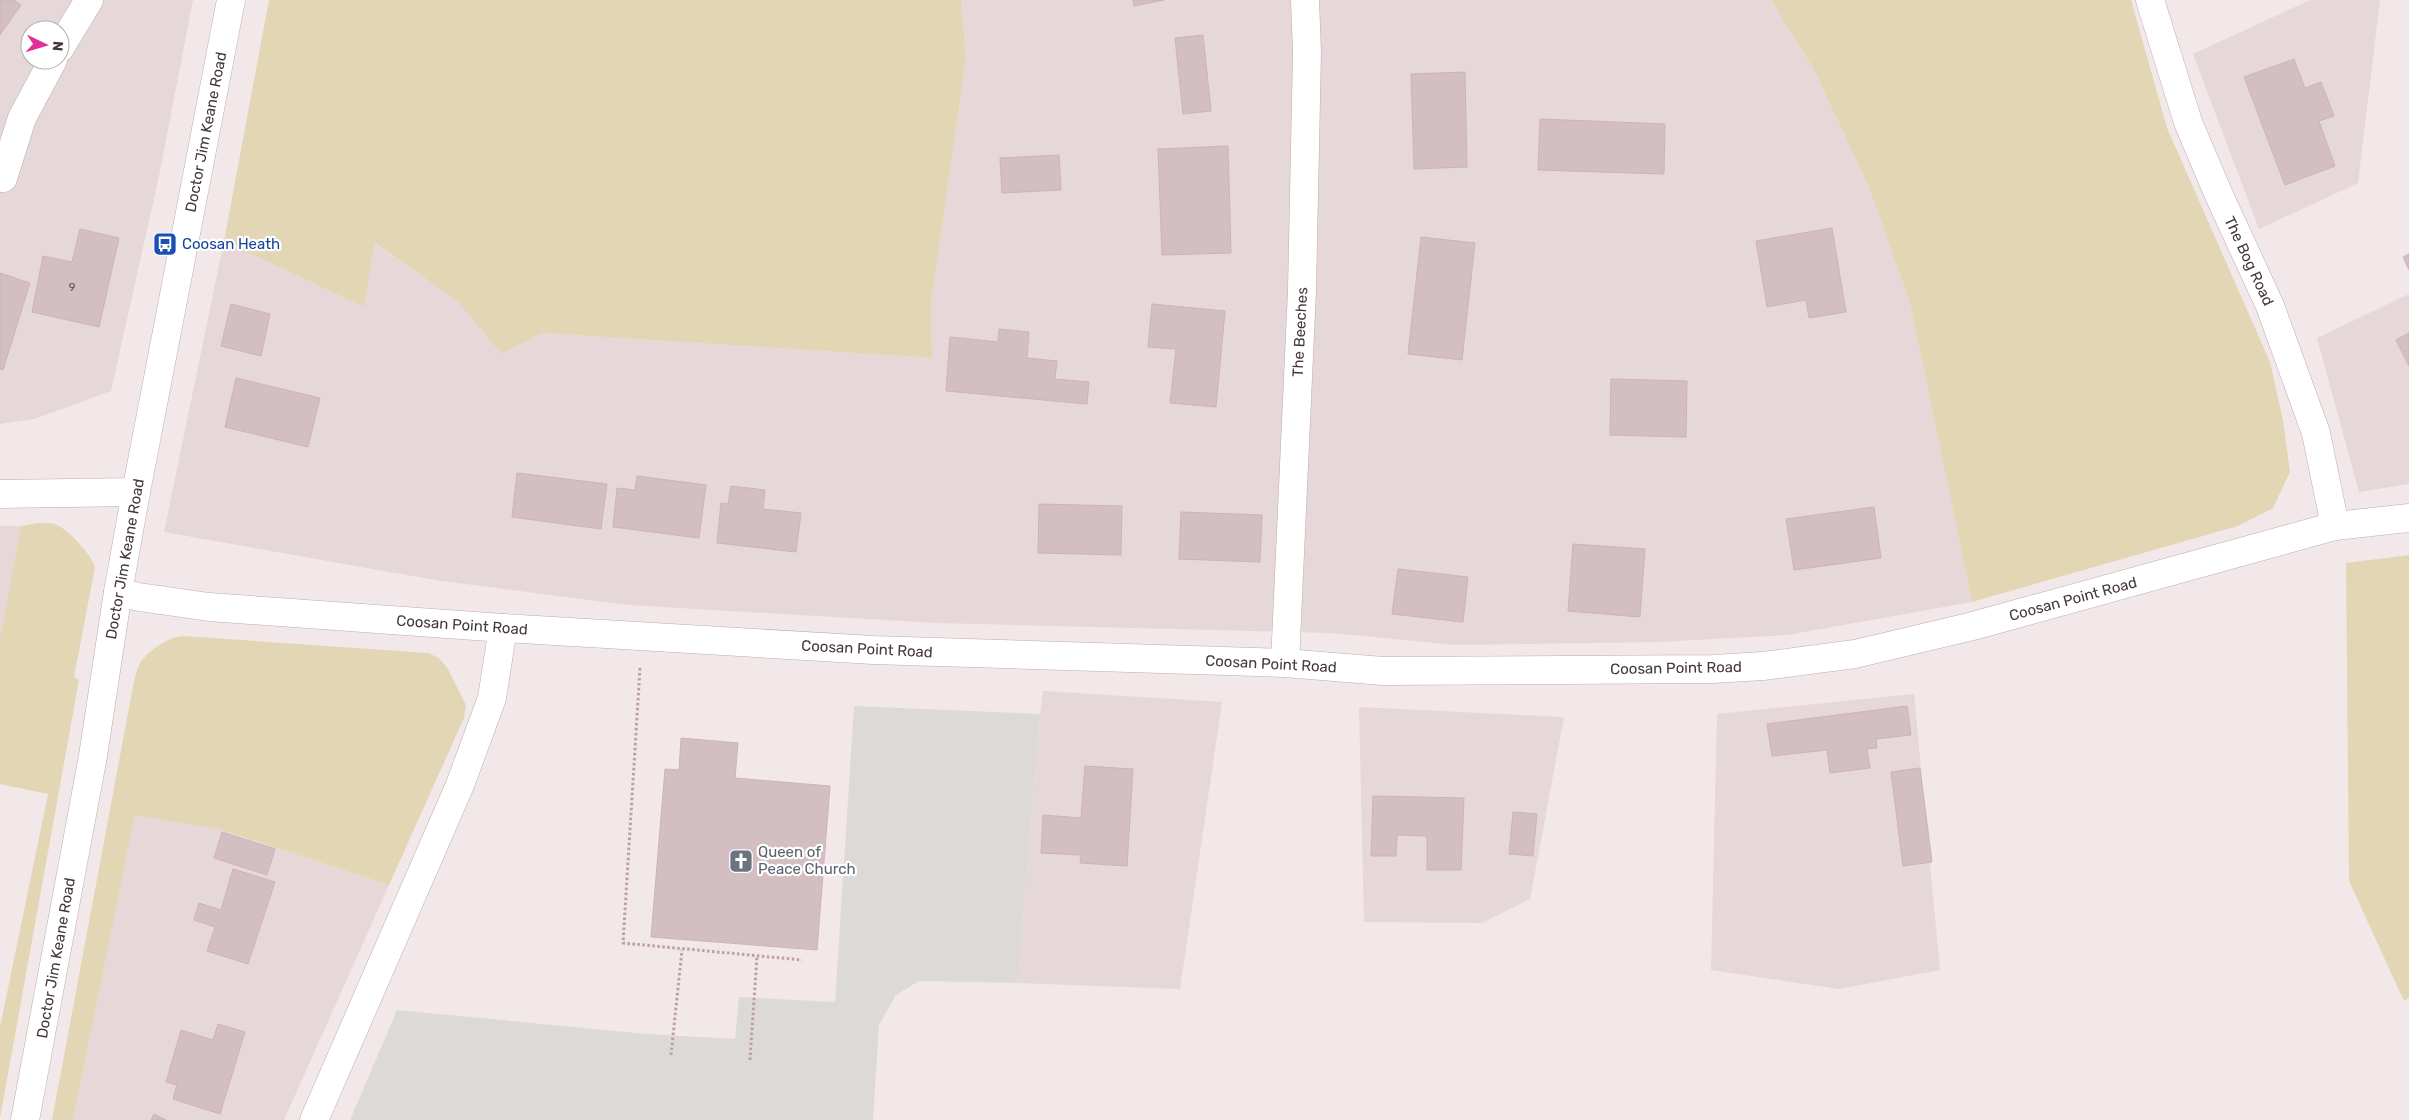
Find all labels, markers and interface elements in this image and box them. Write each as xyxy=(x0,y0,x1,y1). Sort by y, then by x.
north arrow xyxy=(20,20,70,70)
text: N xyxy=(49,40,66,52)
street label: Doctor Jim Keane Road xyxy=(182,50,230,214)
street label: The Bog Road xyxy=(2220,214,2278,308)
bus stop icon: Coosan Heath xyxy=(152,231,178,257)
place label: Coosan Heath xyxy=(182,235,280,253)
house number: 9 xyxy=(68,280,76,294)
street label: The Beeches xyxy=(1289,286,1311,377)
street label: Doctor Jim Keane Road xyxy=(102,477,148,641)
street label: Coosan Point Road xyxy=(2007,573,2139,625)
street label: Coosan Point Road xyxy=(396,611,528,639)
street label: Coosan Point Road xyxy=(801,637,933,661)
street label: Coosan Point Road xyxy=(1205,652,1337,676)
street label: Coosan Point Road xyxy=(1610,658,1742,678)
place label: Queen of Peace Church xyxy=(758,843,856,878)
church icon: Queen of Peace Church xyxy=(728,848,754,874)
street label: Doctor Jim Keane Road xyxy=(33,876,79,1040)

